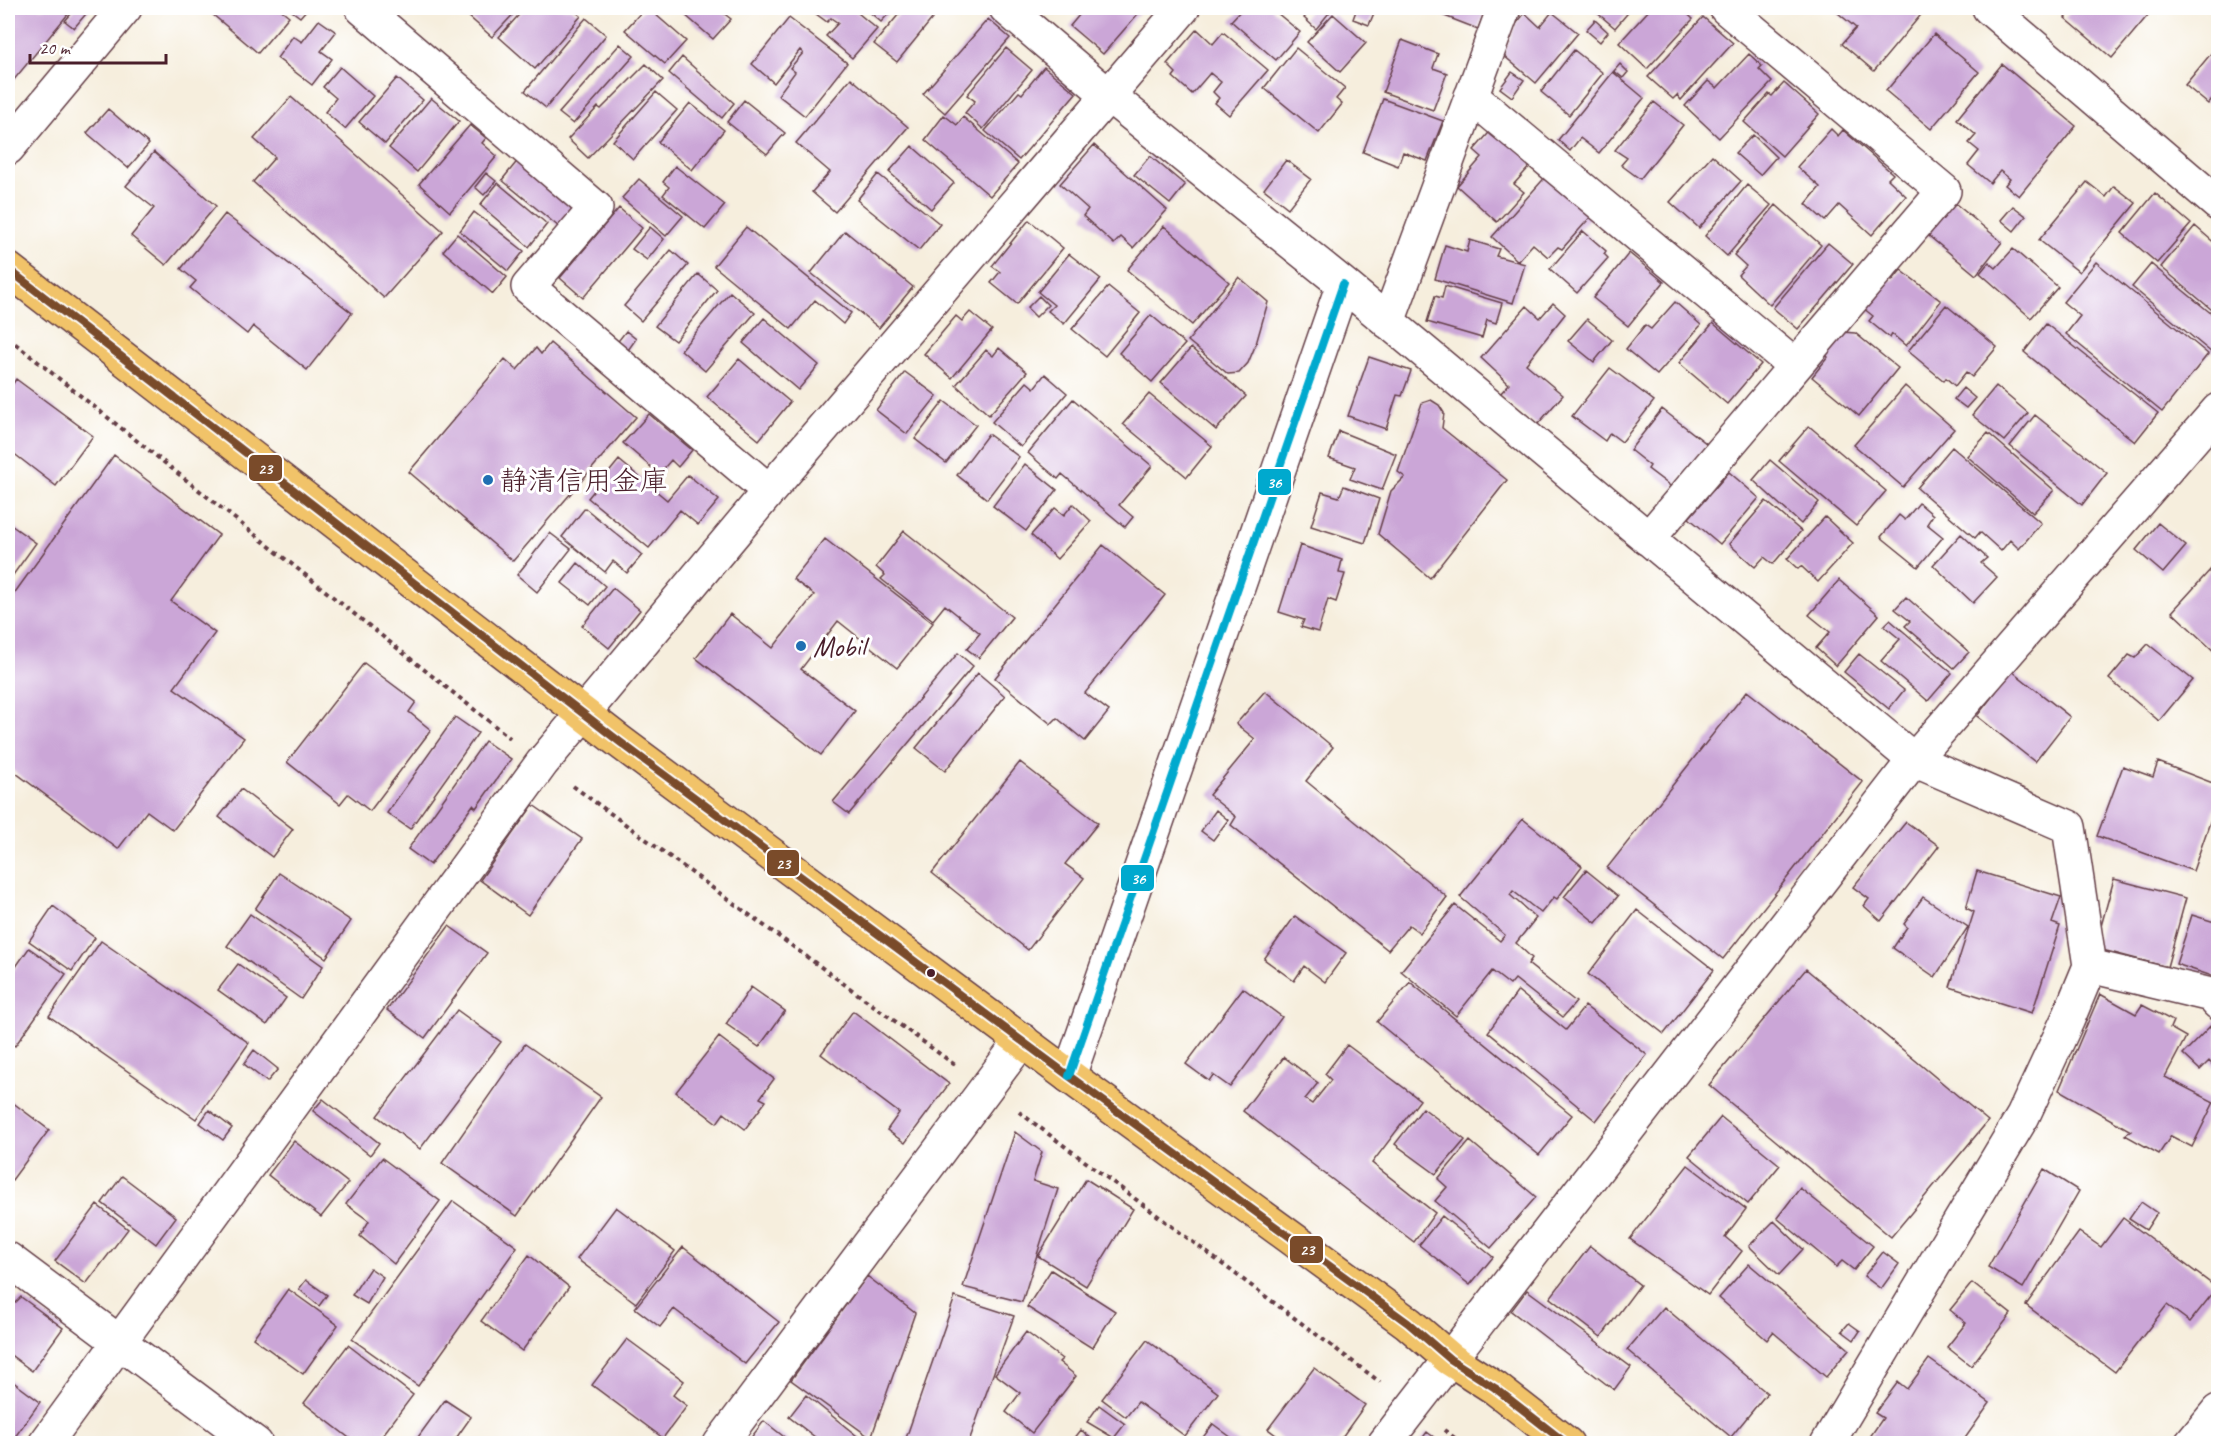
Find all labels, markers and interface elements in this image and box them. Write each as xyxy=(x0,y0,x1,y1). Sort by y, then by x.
scale bar xyxy=(30,27,166,65)
text: 20 m xyxy=(39,37,72,59)
line badge: 23 xyxy=(248,454,283,482)
text: 23 xyxy=(258,459,274,479)
place label: 静清信用金庫 xyxy=(500,463,668,498)
line badge: 36 xyxy=(1257,468,1292,496)
marker: 静清信用金庫 xyxy=(481,473,495,487)
text: 36 xyxy=(1267,473,1283,493)
place label: Mobil xyxy=(813,629,870,664)
marker: Mobil xyxy=(794,639,808,653)
line badge: 23 xyxy=(766,849,800,877)
text: 23 xyxy=(776,854,792,874)
line badge: 36 xyxy=(1120,864,1155,892)
text: 36 xyxy=(1131,869,1147,889)
unlabelled marker xyxy=(925,967,937,979)
line badge: 23 xyxy=(1289,1235,1324,1264)
text: 23 xyxy=(1300,1240,1316,1260)

